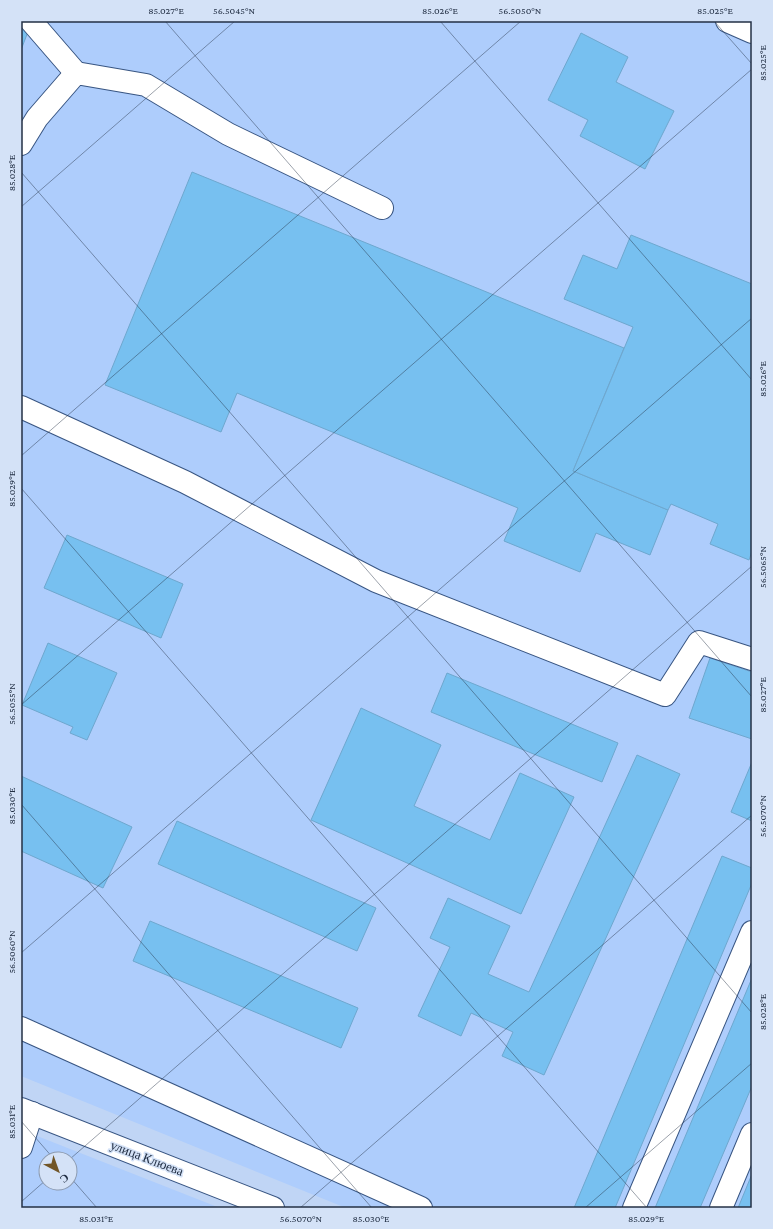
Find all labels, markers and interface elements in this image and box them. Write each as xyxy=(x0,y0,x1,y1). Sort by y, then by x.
text: 85.027°E xyxy=(148,5,184,16)
text: 56.5045°N xyxy=(213,5,255,16)
text: 85.026°E xyxy=(422,5,459,16)
text: 56.5050°N xyxy=(499,5,542,16)
text: 85.025°E xyxy=(697,5,733,16)
text: 85.025°E xyxy=(757,45,768,81)
text: 85.028°E xyxy=(6,154,17,191)
text: 85.026°E xyxy=(757,361,768,397)
text: 85.029°E xyxy=(6,470,17,507)
text: 56.5065°N xyxy=(757,546,768,588)
text: 85.027°E xyxy=(757,677,768,713)
text: 56.5055°N xyxy=(6,683,17,725)
text: 85.030°E xyxy=(6,787,17,824)
text: 56.5070°N xyxy=(757,794,768,837)
text: 56.5060°N xyxy=(6,930,17,974)
text: 85.028°E xyxy=(757,993,768,1030)
text: 85.031°E xyxy=(6,1104,17,1139)
street label: улица Клюева xyxy=(108,1137,186,1179)
north arrow xyxy=(38,1151,78,1191)
text: С xyxy=(58,1171,71,1186)
text: 85.031°E xyxy=(79,1213,114,1224)
text: 56.5070°N xyxy=(280,1213,323,1224)
text: 85.030°E xyxy=(353,1213,390,1224)
text: 85.029°E xyxy=(628,1213,665,1224)

